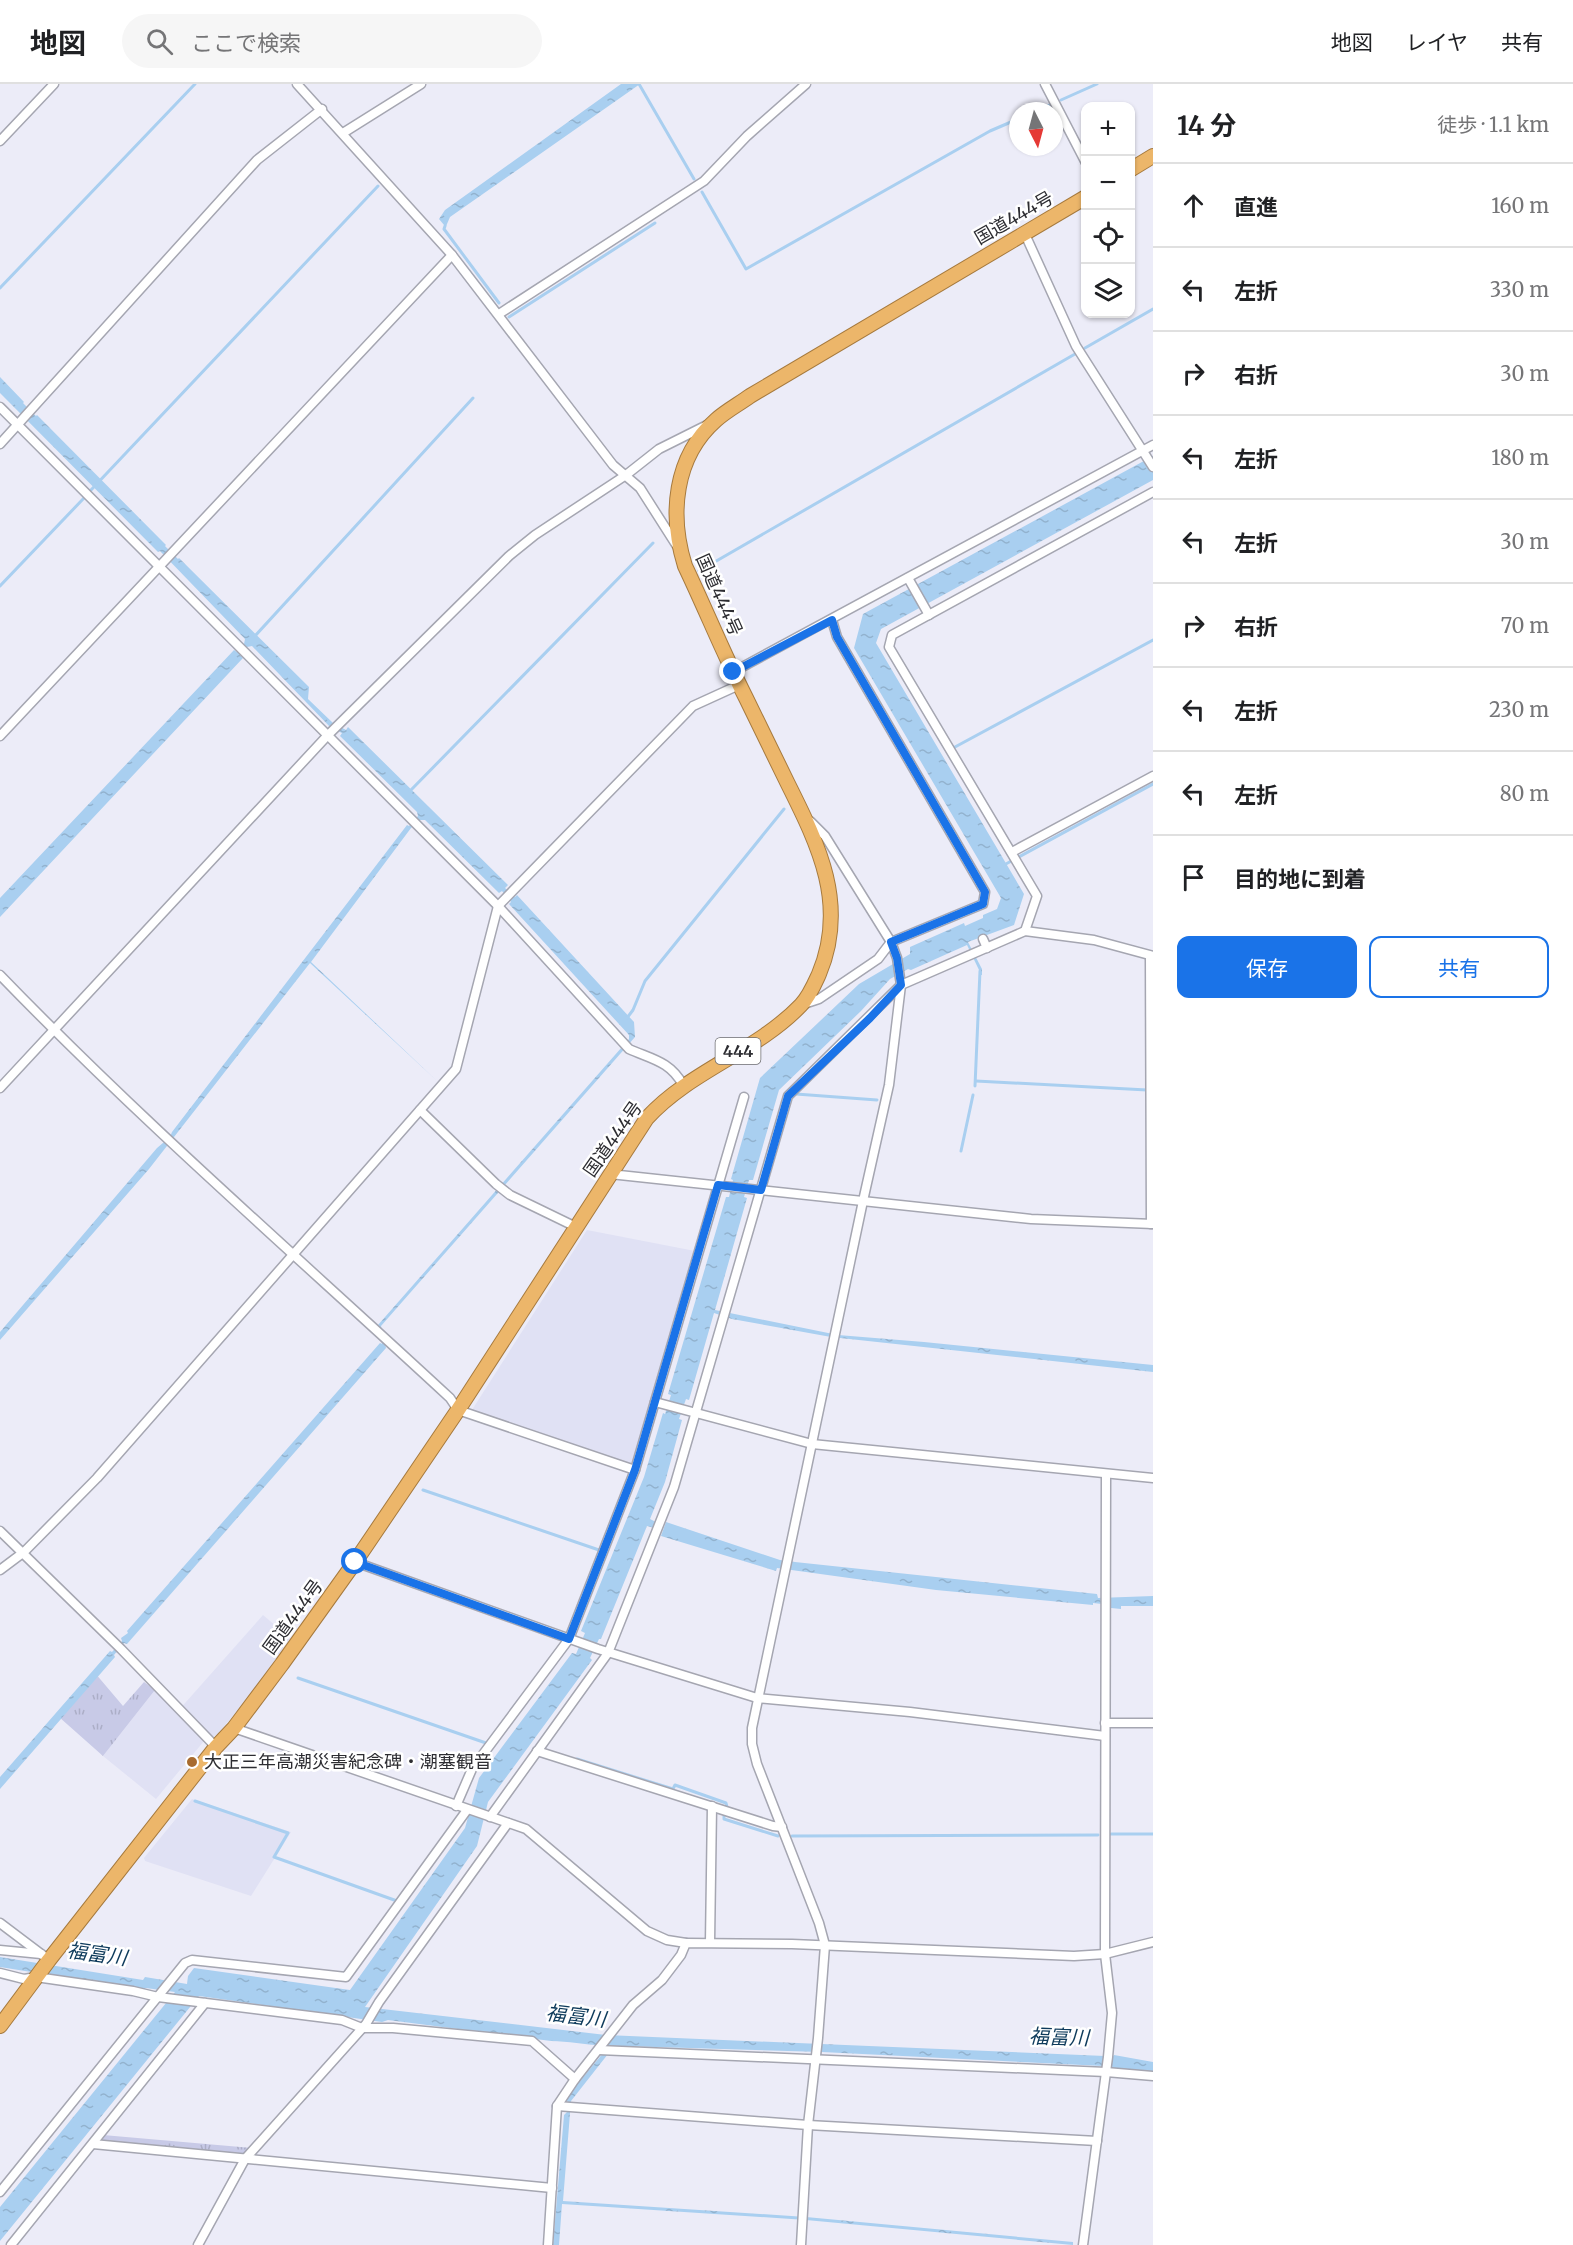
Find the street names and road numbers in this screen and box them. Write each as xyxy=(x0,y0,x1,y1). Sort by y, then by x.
street label: 国道444号 xyxy=(970,186,1057,249)
street label: 国道444号 xyxy=(691,550,748,639)
road number: 444 xyxy=(716,1038,760,1064)
street label: 国道444号 xyxy=(578,1096,647,1181)
street label: 国道444号 xyxy=(258,1575,328,1659)

